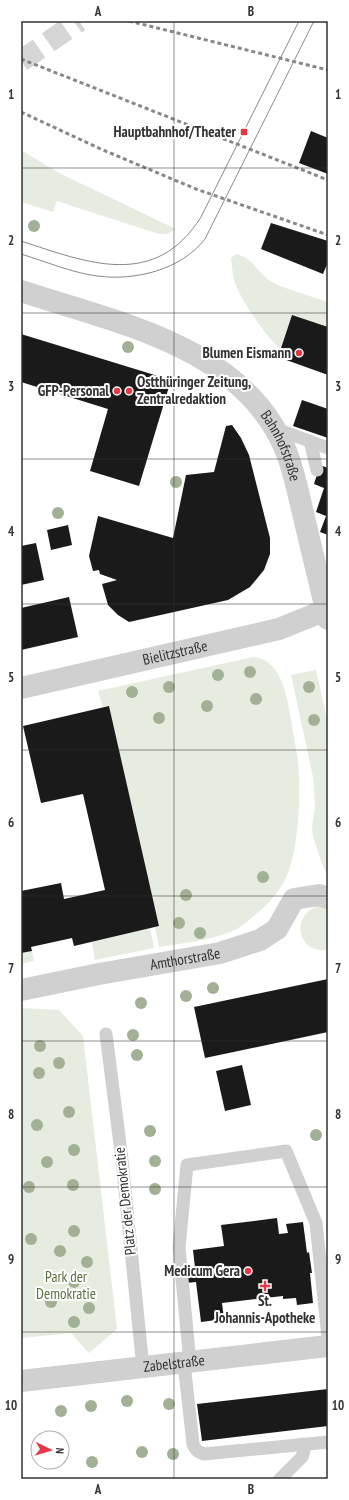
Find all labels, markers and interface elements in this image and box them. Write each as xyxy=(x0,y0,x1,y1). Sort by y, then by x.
text: A xyxy=(94,3,102,20)
text: B xyxy=(248,3,254,20)
text: 1 xyxy=(8,86,14,103)
text: 1 xyxy=(335,86,341,103)
place label: Hauptbahnhof/Theater xyxy=(114,122,237,141)
marker: Hauptbahnhof/Theater xyxy=(239,127,249,137)
text: 2 xyxy=(8,232,14,249)
text: 2 xyxy=(335,232,341,249)
place label: Blumen Eismann xyxy=(202,343,291,362)
marker: Blumen Eismann xyxy=(294,348,304,358)
place label: Ostthüringer Zeitung, Zentralredaktion xyxy=(137,372,251,408)
text: 3 xyxy=(8,378,14,395)
text: 3 xyxy=(335,378,341,395)
place label: GFP-Personal xyxy=(38,381,109,400)
marker: GFP-Personal xyxy=(112,386,122,396)
marker: Ostthüringer Zeitung, Zentralredaktion xyxy=(124,386,134,396)
street label: Bahnhofstraße xyxy=(257,406,305,483)
text: 4 xyxy=(8,523,15,540)
text: 4 xyxy=(335,523,342,540)
street label: Bielitzstraße xyxy=(141,636,209,669)
text: 5 xyxy=(8,669,14,686)
text: 5 xyxy=(335,669,341,686)
text: 6 xyxy=(8,814,14,831)
text: 6 xyxy=(335,814,341,831)
street label: Amthorstraße xyxy=(148,943,222,974)
text: 7 xyxy=(8,960,14,977)
text: 7 xyxy=(335,960,341,977)
text: 8 xyxy=(8,1106,14,1123)
text: 8 xyxy=(335,1106,341,1123)
street label: Platz der Demokratie xyxy=(109,1146,140,1256)
text: 9 xyxy=(8,1251,14,1268)
text: 9 xyxy=(335,1251,341,1268)
place label: Medicum Gera xyxy=(164,1261,240,1280)
marker: Medicum Gera xyxy=(243,1266,253,1276)
park label: Park der Demokratie xyxy=(36,1267,96,1303)
marker: St. Johannis-Apotheke xyxy=(260,1281,270,1291)
place label: St. Johannis-Apotheke xyxy=(213,1291,316,1327)
street label: Zabelstraße xyxy=(142,1350,206,1376)
text: 10 xyxy=(5,1397,17,1414)
text: 10 xyxy=(332,1397,344,1414)
north arrow xyxy=(30,1430,70,1470)
text: N xyxy=(53,1447,67,1454)
text: A xyxy=(94,1481,102,1498)
text: B xyxy=(248,1481,254,1498)

